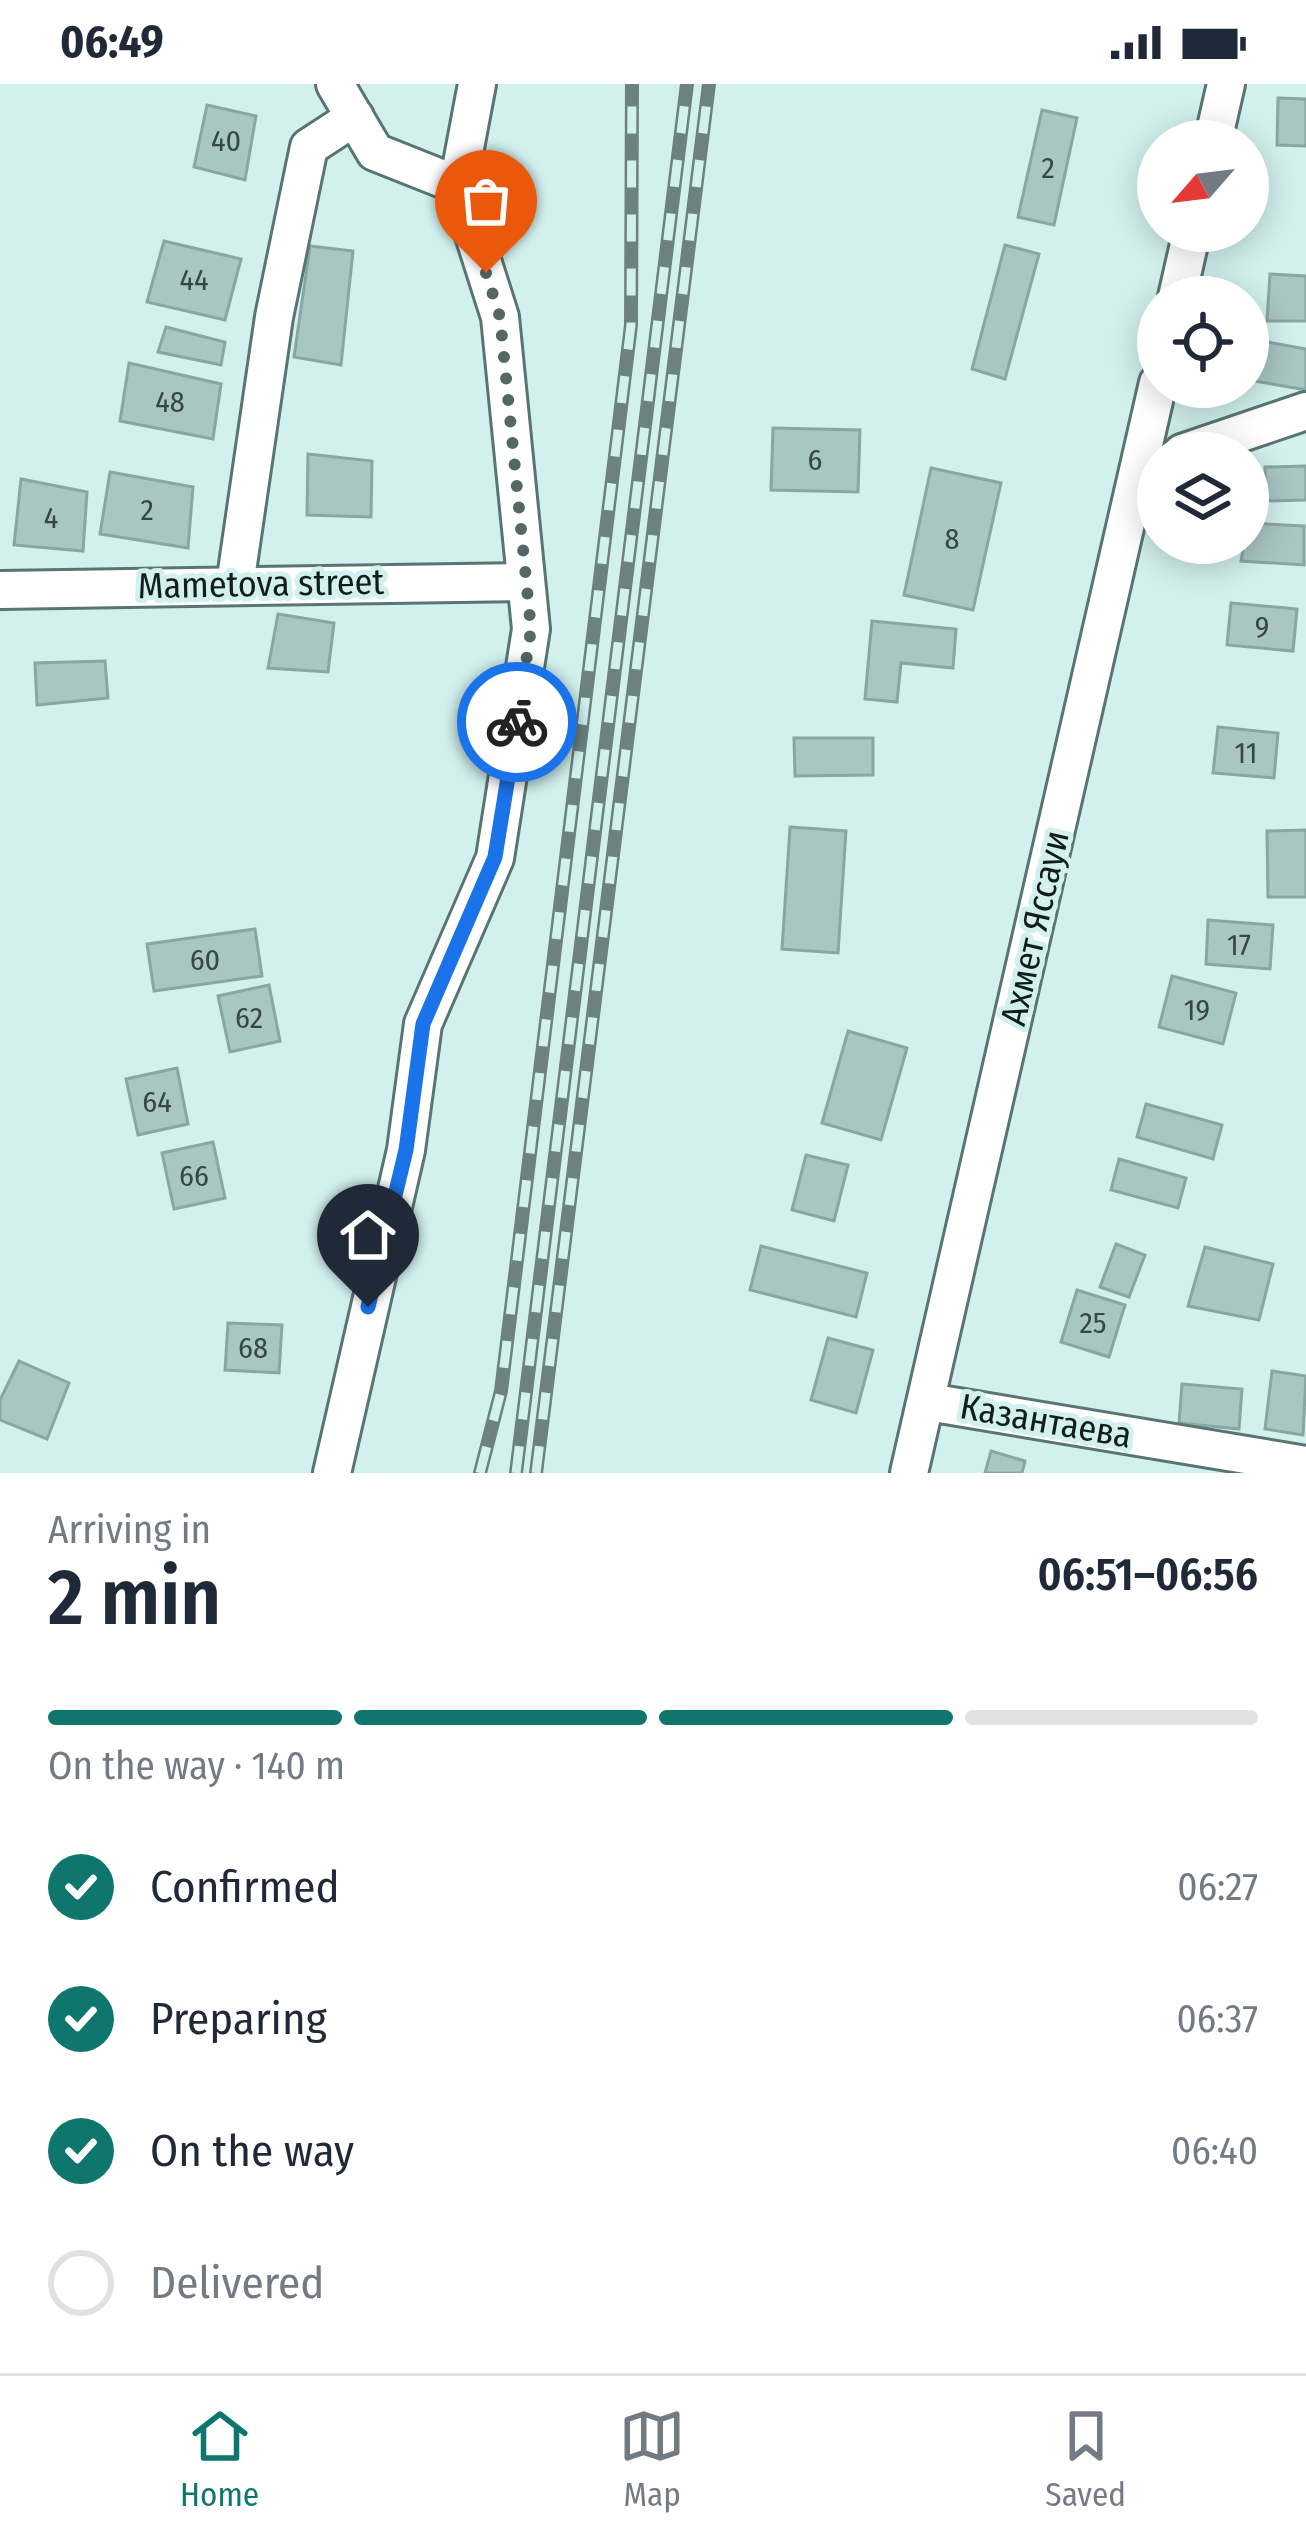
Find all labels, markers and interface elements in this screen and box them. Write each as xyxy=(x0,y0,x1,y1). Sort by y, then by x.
text: 06:49 xyxy=(60,15,164,69)
north arrow xyxy=(1137,120,1269,252)
map controls xyxy=(1137,120,1269,564)
house number: 40 xyxy=(211,123,241,159)
pin xyxy=(435,150,537,273)
house number: 2 xyxy=(1041,150,1055,186)
icon: bag xyxy=(453,168,519,234)
house number: 44 xyxy=(179,262,209,298)
button: locate xyxy=(1137,276,1269,408)
house number: 48 xyxy=(155,384,185,420)
button: layers xyxy=(1137,432,1269,564)
house number: 6 xyxy=(808,442,822,478)
house number: 2 xyxy=(140,492,154,528)
house number: 4 xyxy=(44,500,58,536)
house number: 8 xyxy=(945,521,960,557)
street label: Mametova street xyxy=(137,560,385,608)
house number: 9 xyxy=(1255,609,1269,645)
courier xyxy=(457,662,577,782)
icon: bike xyxy=(484,689,550,755)
house number: 11 xyxy=(1235,735,1257,771)
street label: Ахмет Яссауи xyxy=(991,826,1079,1030)
house number: 17 xyxy=(1227,927,1251,963)
house number: 60 xyxy=(190,942,220,978)
house number: 19 xyxy=(1184,992,1210,1028)
house number: 62 xyxy=(235,1000,263,1036)
house number: 64 xyxy=(142,1084,172,1120)
house number: 66 xyxy=(179,1158,209,1194)
pin xyxy=(317,1184,419,1307)
icon: home xyxy=(335,1202,401,1268)
house number: 25 xyxy=(1080,1305,1107,1341)
house number: 68 xyxy=(238,1330,268,1366)
street label: Казантаева xyxy=(957,1384,1135,1458)
text: Arriving in xyxy=(48,1507,211,1553)
text: 06:51–06:56 xyxy=(1038,1548,1258,1602)
text: 2 min xyxy=(48,1551,221,1645)
text: On the way · 140 m xyxy=(48,1743,345,1789)
icon: check xyxy=(48,1854,114,1920)
text: Confirmed xyxy=(150,1860,340,1914)
text: 06:27 xyxy=(1177,1864,1258,1910)
icon: check xyxy=(48,1986,114,2052)
text: Preparing xyxy=(150,1992,327,2046)
text: 06:37 xyxy=(1177,1996,1258,2042)
icon: check xyxy=(48,2118,114,2184)
text: On the way xyxy=(150,2124,354,2178)
text: 06:40 xyxy=(1171,2128,1258,2174)
text: Delivered xyxy=(150,2256,324,2310)
tab: Home xyxy=(180,2403,259,2515)
tab: Map xyxy=(619,2403,685,2515)
tab: Saved xyxy=(1045,2403,1126,2515)

